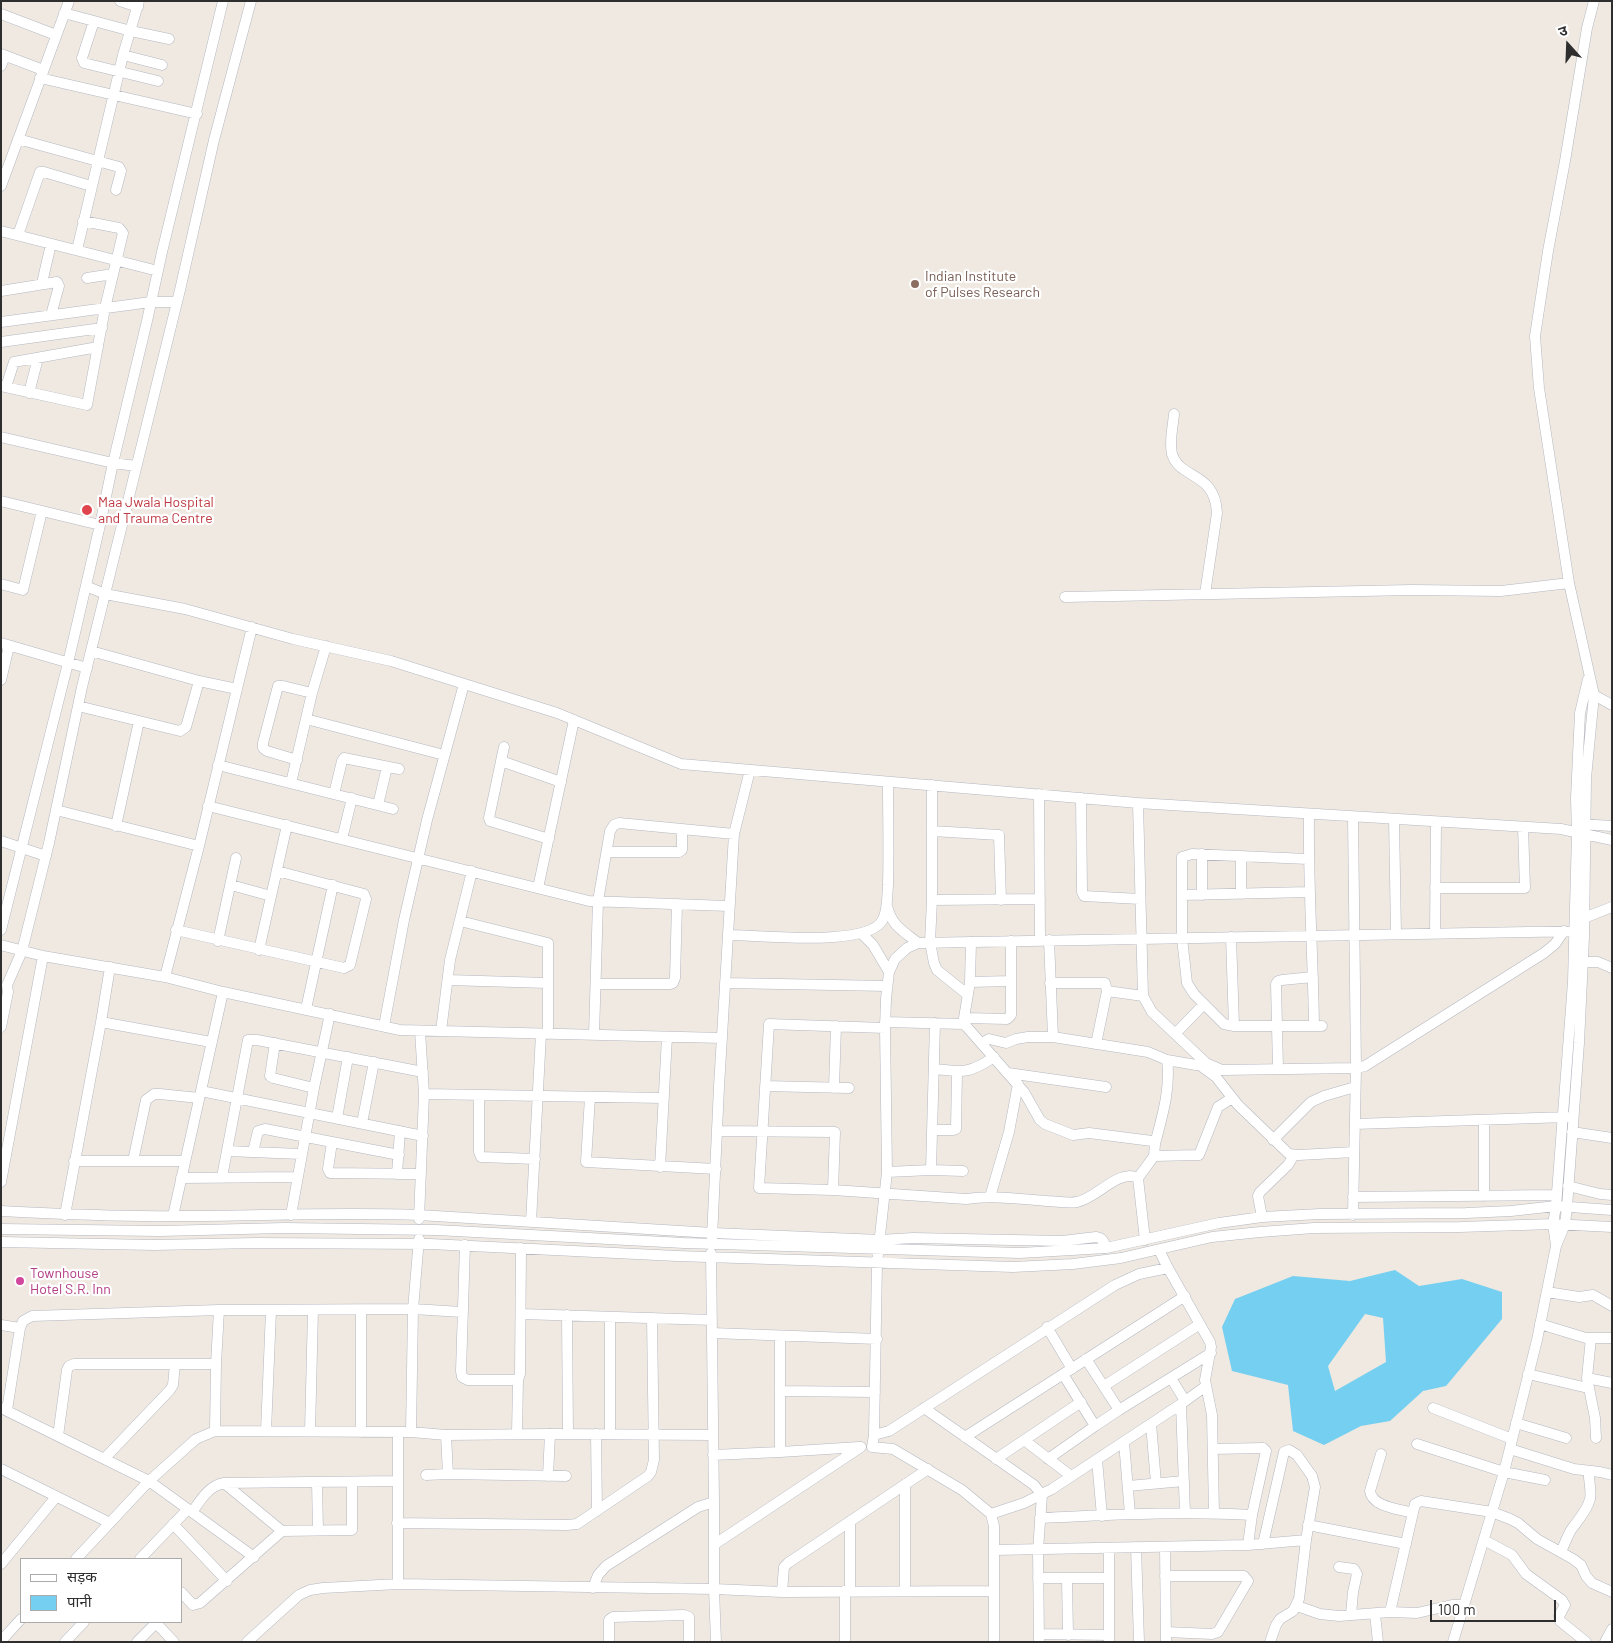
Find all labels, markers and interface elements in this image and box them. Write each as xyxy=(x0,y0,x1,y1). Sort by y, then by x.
north arrow xyxy=(1543,20,1593,70)
text: उ xyxy=(1556,21,1569,40)
place label: Indian Institute of Pulses Research xyxy=(925,268,1040,300)
marker: Indian Institute of Pulses Research xyxy=(909,278,921,290)
place label: Maa Jwala Hospital and Trauma Centre xyxy=(98,494,214,526)
marker: Maa Jwala Hospital and Trauma Centre xyxy=(80,503,94,517)
place label: Townhouse Hotel S.R. Inn xyxy=(30,1265,111,1298)
marker: Townhouse Hotel S.R. Inn xyxy=(14,1275,26,1287)
legend xyxy=(20,1558,182,1623)
text: सड़क xyxy=(67,1567,97,1585)
scale bar xyxy=(1433,1590,1559,1622)
text: पानी xyxy=(67,1592,92,1610)
text: 100 m xyxy=(1438,1600,1476,1618)

